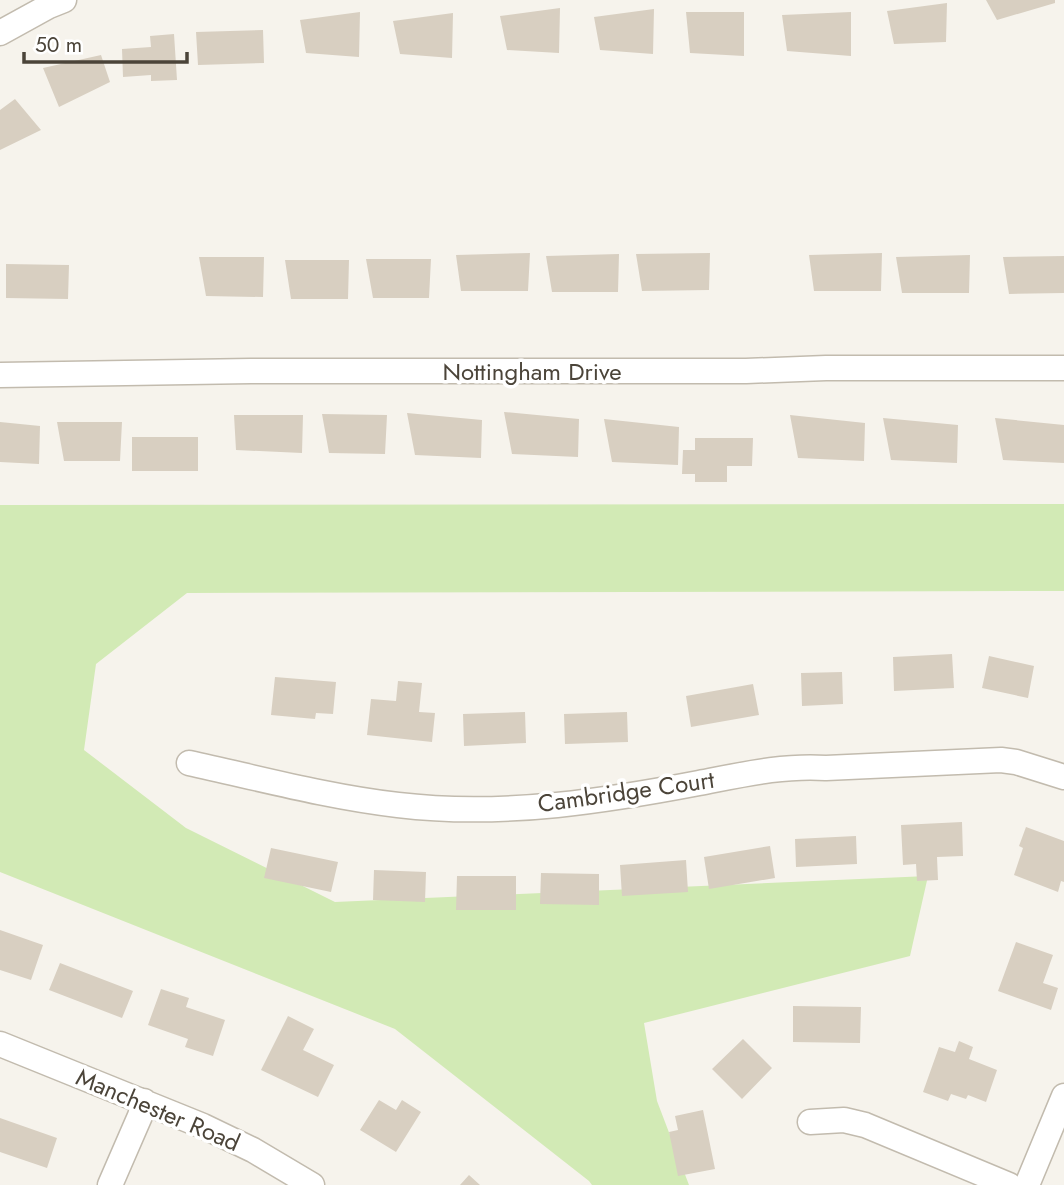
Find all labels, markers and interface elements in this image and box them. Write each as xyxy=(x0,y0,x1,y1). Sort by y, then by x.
scale bar xyxy=(24,21,187,65)
text: 50 m xyxy=(35,30,82,60)
street label: Nottingham Drive xyxy=(442,354,622,389)
street label: Cambridge Court xyxy=(535,762,717,821)
street label: Manchester Road xyxy=(71,1059,246,1160)

